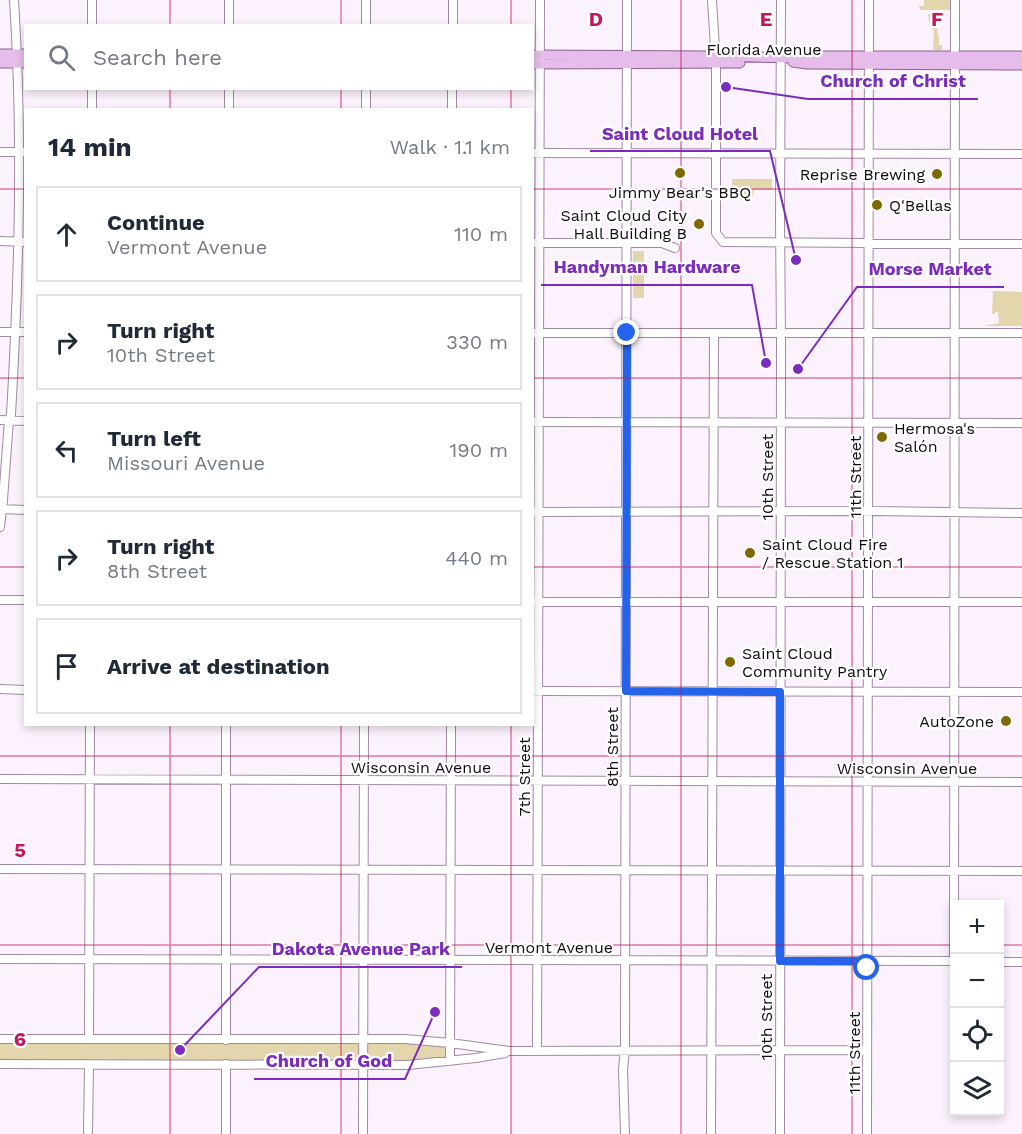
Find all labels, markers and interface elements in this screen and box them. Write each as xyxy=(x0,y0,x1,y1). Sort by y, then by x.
text: D xyxy=(589,7,603,31)
text: E xyxy=(760,7,772,31)
text: F xyxy=(931,7,943,31)
search box xyxy=(24,24,534,90)
street label: Florida Avenue xyxy=(706,40,822,59)
icon: search xyxy=(45,41,78,74)
text: Search here xyxy=(93,45,222,70)
callout: Church of Christ xyxy=(808,63,978,99)
text: Church of Christ xyxy=(820,70,966,91)
callout: Saint Cloud Hotel xyxy=(590,115,770,151)
text: Saint Cloud Hotel xyxy=(602,123,758,144)
text: 14 min xyxy=(48,132,132,162)
text: Walk · 1.1 km xyxy=(390,135,510,159)
place label: Reprise Brewing xyxy=(800,165,925,184)
marker: Jimmy Bear's BBQ xyxy=(673,166,687,180)
marker: Reprise Brewing xyxy=(930,167,944,181)
place label: Jimmy Bear's BBQ xyxy=(609,183,751,202)
place label: Q'Bellas xyxy=(889,196,952,215)
marker: Q'Bellas xyxy=(870,198,884,212)
place label: Saint Cloud City Hall Building B xyxy=(561,206,688,243)
text: Continue xyxy=(107,210,205,235)
marker: Saint Cloud City Hall Building B xyxy=(692,217,706,231)
icon: ahead xyxy=(50,218,83,251)
text: 110 m xyxy=(454,222,508,246)
text: Vermont Avenue xyxy=(107,235,267,259)
callout: Handyman Hardware xyxy=(541,249,752,285)
callout: Morse Market xyxy=(857,251,1004,287)
text: Handyman Hardware xyxy=(553,256,741,277)
text: Morse Market xyxy=(868,258,992,279)
text: Turn right xyxy=(107,318,214,343)
route end xyxy=(613,319,639,345)
icon: right xyxy=(50,326,83,359)
text: 330 m xyxy=(446,330,508,354)
text: 10th Street xyxy=(107,343,215,367)
place label: Hermosa's Salón xyxy=(894,419,975,456)
text: Turn left xyxy=(107,426,201,451)
marker: Hermosa's Salón xyxy=(875,430,889,444)
street label: 10th Street xyxy=(758,433,777,520)
icon: left xyxy=(50,434,83,467)
street label: 11th Street xyxy=(846,435,865,518)
text: 190 m xyxy=(450,438,508,462)
text: Missouri Avenue xyxy=(107,451,265,475)
text: Turn right xyxy=(107,534,214,559)
place label: Saint Cloud Fire / Rescue Station 1 xyxy=(762,535,904,572)
icon: right xyxy=(50,542,83,575)
text: 440 m xyxy=(445,546,508,570)
marker: Saint Cloud Fire / Rescue Station 1 xyxy=(743,546,757,560)
text: 8th Street xyxy=(107,559,207,583)
place label: Saint Cloud Community Pantry xyxy=(742,644,888,681)
icon: arrive xyxy=(50,650,83,683)
text: Arrive at destination xyxy=(107,654,330,679)
marker: Saint Cloud Community Pantry xyxy=(723,655,737,669)
street label: 8th Street xyxy=(603,707,622,787)
place label: AutoZone xyxy=(919,712,994,731)
marker: AutoZone xyxy=(999,714,1013,728)
street label: 7th Street xyxy=(515,737,534,817)
street label: Wisconsin Avenue xyxy=(351,758,491,777)
street label: Wisconsin Avenue xyxy=(837,759,977,778)
text: 5 xyxy=(14,838,26,862)
map controls xyxy=(950,900,1004,1116)
button: + xyxy=(950,900,1004,954)
callout: Dakota Avenue Park xyxy=(259,931,462,967)
text: Dakota Avenue Park xyxy=(272,938,451,959)
street label: Vermont Avenue xyxy=(485,938,613,957)
route start xyxy=(853,954,879,980)
button: − xyxy=(950,954,1004,1008)
street label: 10th Street xyxy=(757,973,776,1060)
button: locate xyxy=(950,1008,1004,1062)
street label: 11th Street xyxy=(845,1011,864,1094)
text: 6 xyxy=(14,1027,26,1051)
callout: Church of God xyxy=(254,1043,405,1079)
text: Church of God xyxy=(266,1050,392,1071)
button: layers xyxy=(950,1062,1004,1116)

